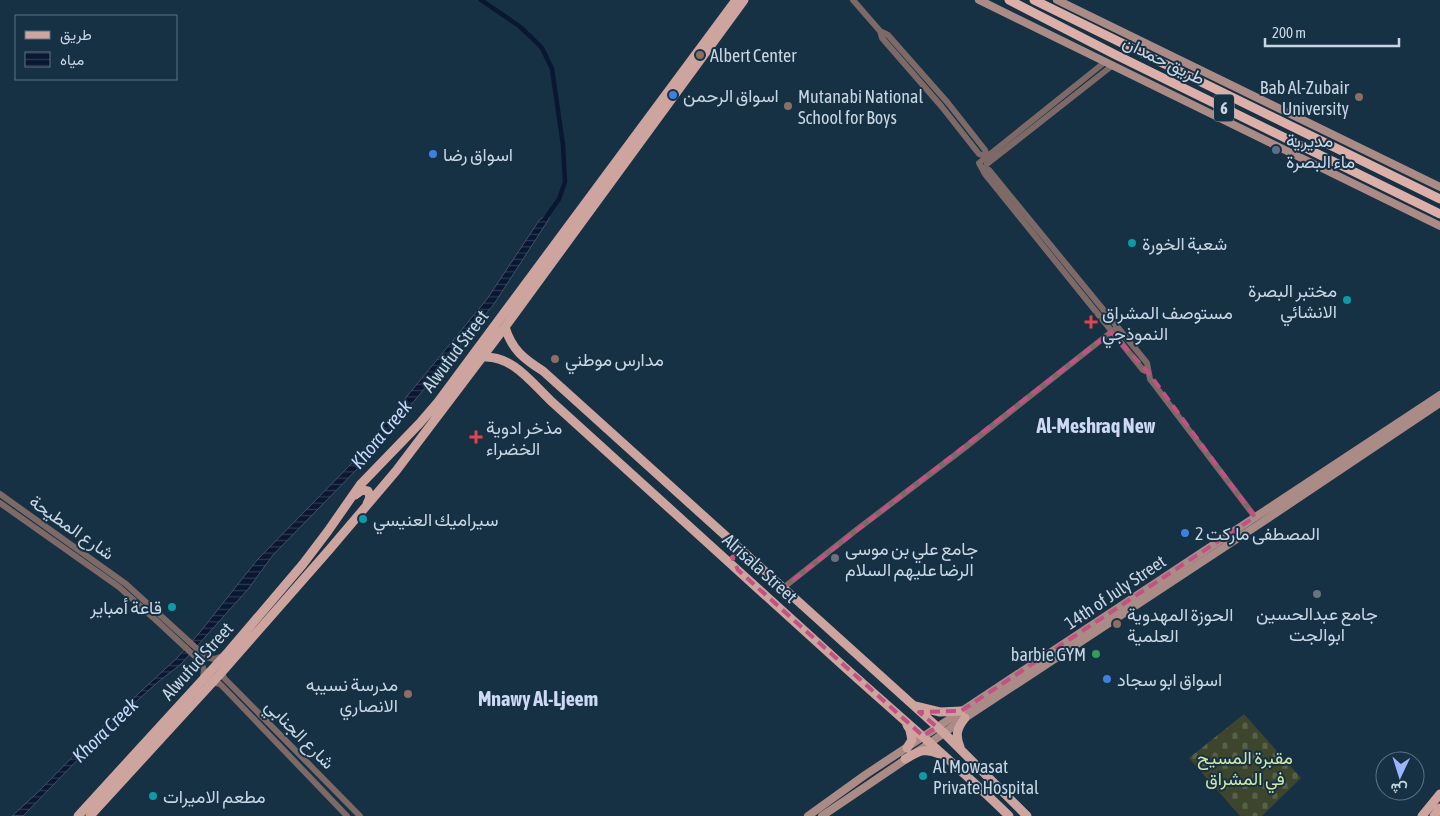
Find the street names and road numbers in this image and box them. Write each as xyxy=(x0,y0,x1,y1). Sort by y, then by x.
street label: طريق حمدان xyxy=(1119,31,1209,90)
road number: 6 xyxy=(1214,95,1234,122)
street label: Alwufud Street xyxy=(417,306,493,396)
street label: شارع المطيحة xyxy=(24,490,118,566)
street label: Alrisala Street xyxy=(718,529,802,607)
street label: 14th of July Street xyxy=(1060,550,1170,634)
street label: Alwufud Street xyxy=(157,618,237,704)
street label: شارع الجنابي xyxy=(257,695,339,777)

